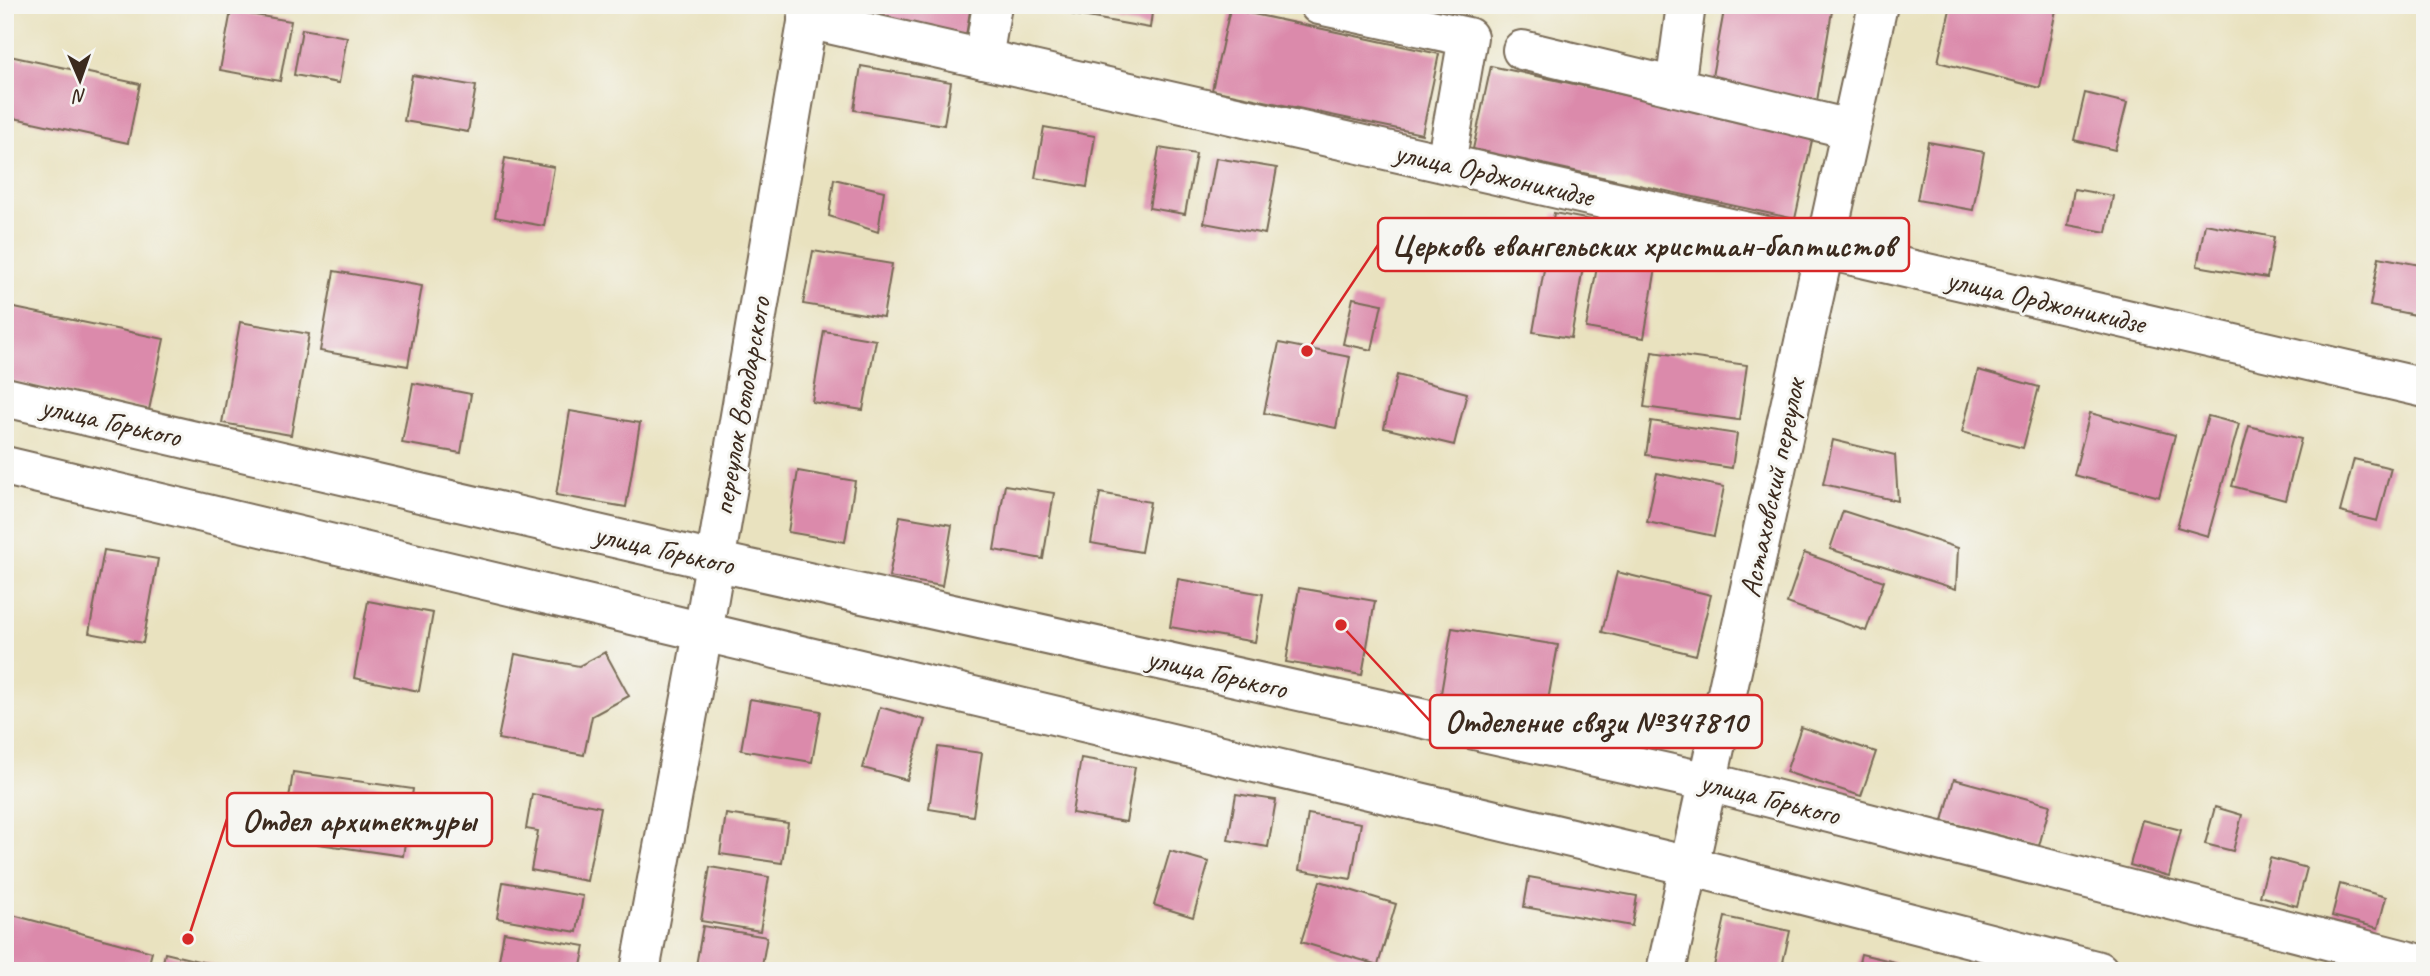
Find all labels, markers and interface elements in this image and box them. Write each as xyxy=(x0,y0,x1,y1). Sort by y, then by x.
north arrow xyxy=(46,46,116,116)
text: N xyxy=(71,84,87,108)
street label: улица Орджоникидзе xyxy=(1389,132,1599,216)
callout: Церковь евангельских христиан-баптистов xyxy=(1378,218,1909,271)
text: Церковь евангельских христиан-баптистов xyxy=(1391,225,1901,266)
street label: улица Орджоникидзе xyxy=(1941,259,2151,343)
street label: переулок Володарского xyxy=(703,293,779,518)
street label: Астаховский переулок xyxy=(1730,373,1814,601)
street label: улица Горького xyxy=(35,386,186,456)
street label: улица Горького xyxy=(588,514,739,584)
street label: улица Горького xyxy=(1141,638,1292,708)
callout: Отделение связи №347810 xyxy=(1430,695,1762,748)
text: Отделение связи №347810 xyxy=(1445,701,1751,743)
street label: улица Горького xyxy=(1694,762,1845,834)
callout: Отдел архитектуры xyxy=(227,793,492,846)
text: Отдел архитектуры xyxy=(242,800,478,841)

